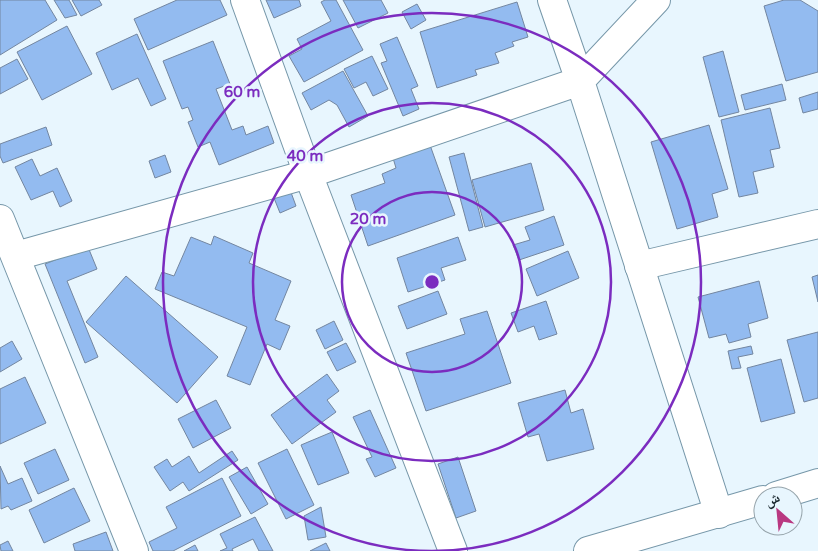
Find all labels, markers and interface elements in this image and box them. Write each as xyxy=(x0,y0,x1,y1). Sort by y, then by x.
text: 60 m xyxy=(224,83,260,101)
text: 40 m xyxy=(287,147,323,165)
text: 20 m xyxy=(350,210,386,228)
centre of rings xyxy=(423,273,441,291)
north arrow xyxy=(753,486,803,536)
text: ش xyxy=(762,489,783,511)

